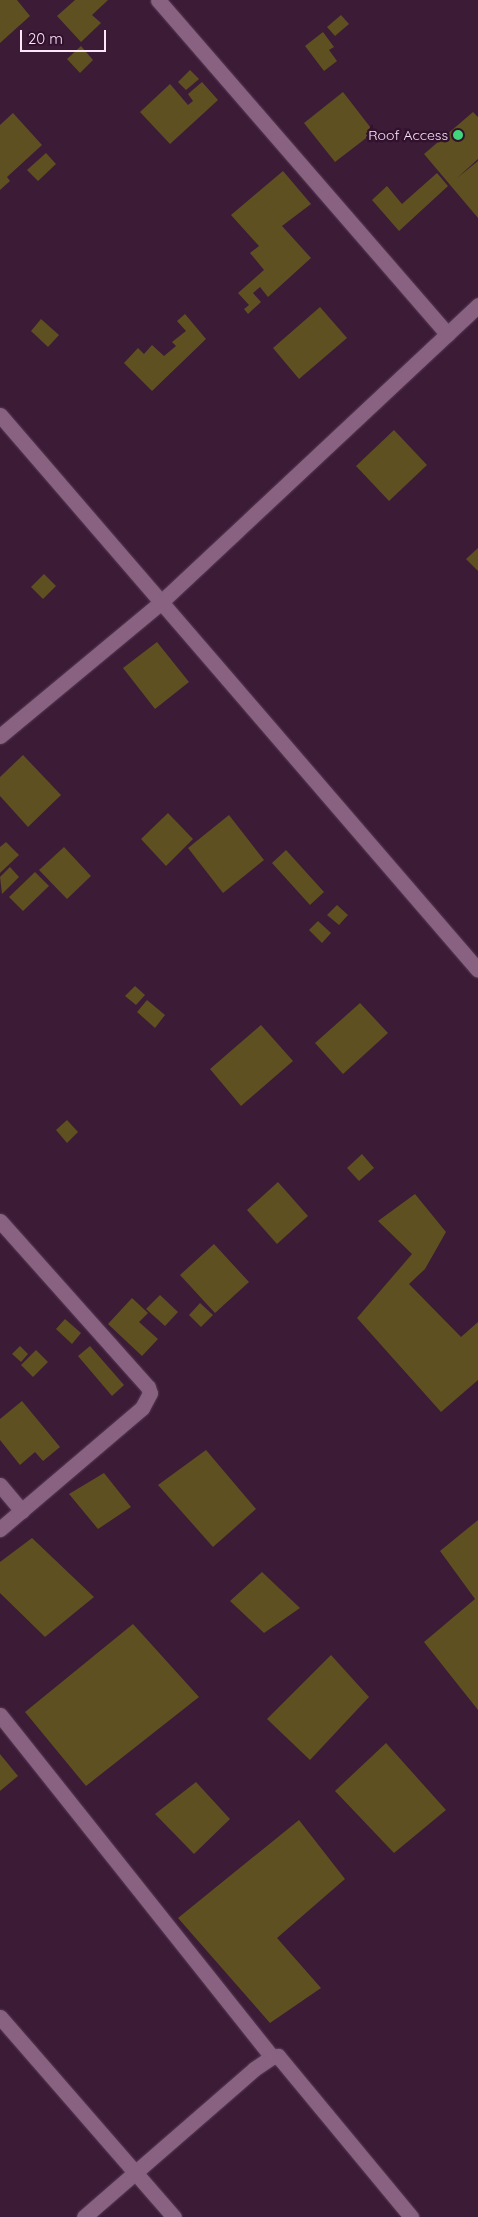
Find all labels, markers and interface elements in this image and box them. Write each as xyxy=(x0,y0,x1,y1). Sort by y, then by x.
scale bar xyxy=(22,20,109,52)
text: 20 m xyxy=(28,29,63,48)
place label: Roof Access xyxy=(368,127,448,143)
marker: Roof Access xyxy=(452,129,464,141)

